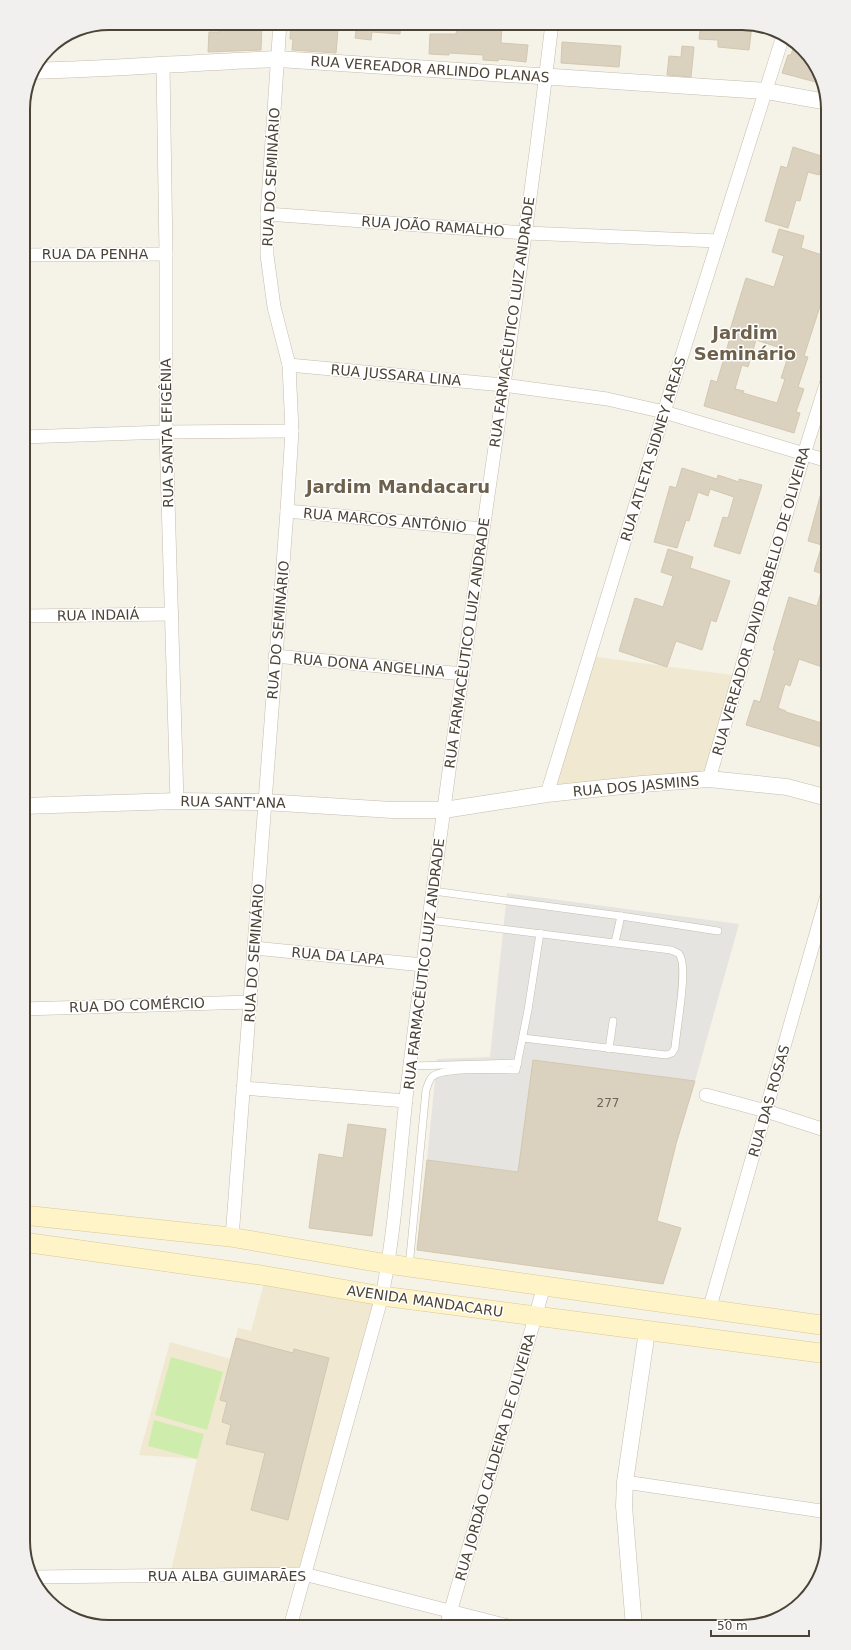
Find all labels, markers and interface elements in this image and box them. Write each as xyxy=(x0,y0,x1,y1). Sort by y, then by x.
street label: RUA VEREADOR ARLINDO PLANAS xyxy=(310,53,550,85)
street label: RUA DO SEMINÁRIO xyxy=(259,107,283,247)
street label: RUA FARMACÊUTICO LUIZ ANDRADE xyxy=(485,195,538,448)
street label: RUA JOÃO RAMALHO xyxy=(361,213,505,239)
street label: RUA DA PENHA xyxy=(42,246,149,262)
district label: Jardim Seminário xyxy=(694,322,796,364)
street label: RUA ATLETA SIDNEY AREAS xyxy=(617,355,689,543)
street label: RUA SANTA EFIGÊNIA xyxy=(157,358,176,508)
street label: RUA JUSSARA LINA xyxy=(330,361,462,389)
street label: RUA VEREADOR DAVID RABELLO DE OLIVEIRA xyxy=(709,444,813,757)
district label: Jardim Mandacaru xyxy=(304,476,490,497)
street label: RUA MARCOS ANTÔNIO xyxy=(303,504,468,535)
street label: RUA FARMACÊUTICO LUIZ ANDRADE xyxy=(440,516,493,769)
street label: RUA DO SEMINÁRIO xyxy=(264,560,292,700)
street label: RUA INDAIÁ xyxy=(57,606,140,624)
street label: RUA DONA ANGELINA xyxy=(293,650,446,680)
street label: RUA DOS JASMINS xyxy=(572,772,700,800)
street label: RUA SANT'ANA xyxy=(180,793,286,811)
street label: RUA FARMACÊUTICO LUIZ ANDRADE xyxy=(400,837,447,1091)
street label: RUA DO SEMINÁRIO xyxy=(241,883,267,1023)
street label: RUA DA LAPA xyxy=(291,944,386,968)
street label: RUA DO COMÉRCIO xyxy=(69,995,205,1015)
street label: RUA DAS ROSAS xyxy=(745,1043,793,1159)
house number: 277 xyxy=(597,1096,619,1110)
street label: AVENIDA MANDACARU xyxy=(346,1282,504,1320)
street label: RUA JORDÃO CALDEIRA DE OLIVEIRA xyxy=(452,1331,538,1583)
street label: RUA ALBA GUIMARÃES xyxy=(148,1568,306,1584)
scale bar xyxy=(711,1612,809,1638)
text: 50 m xyxy=(717,1619,748,1633)

